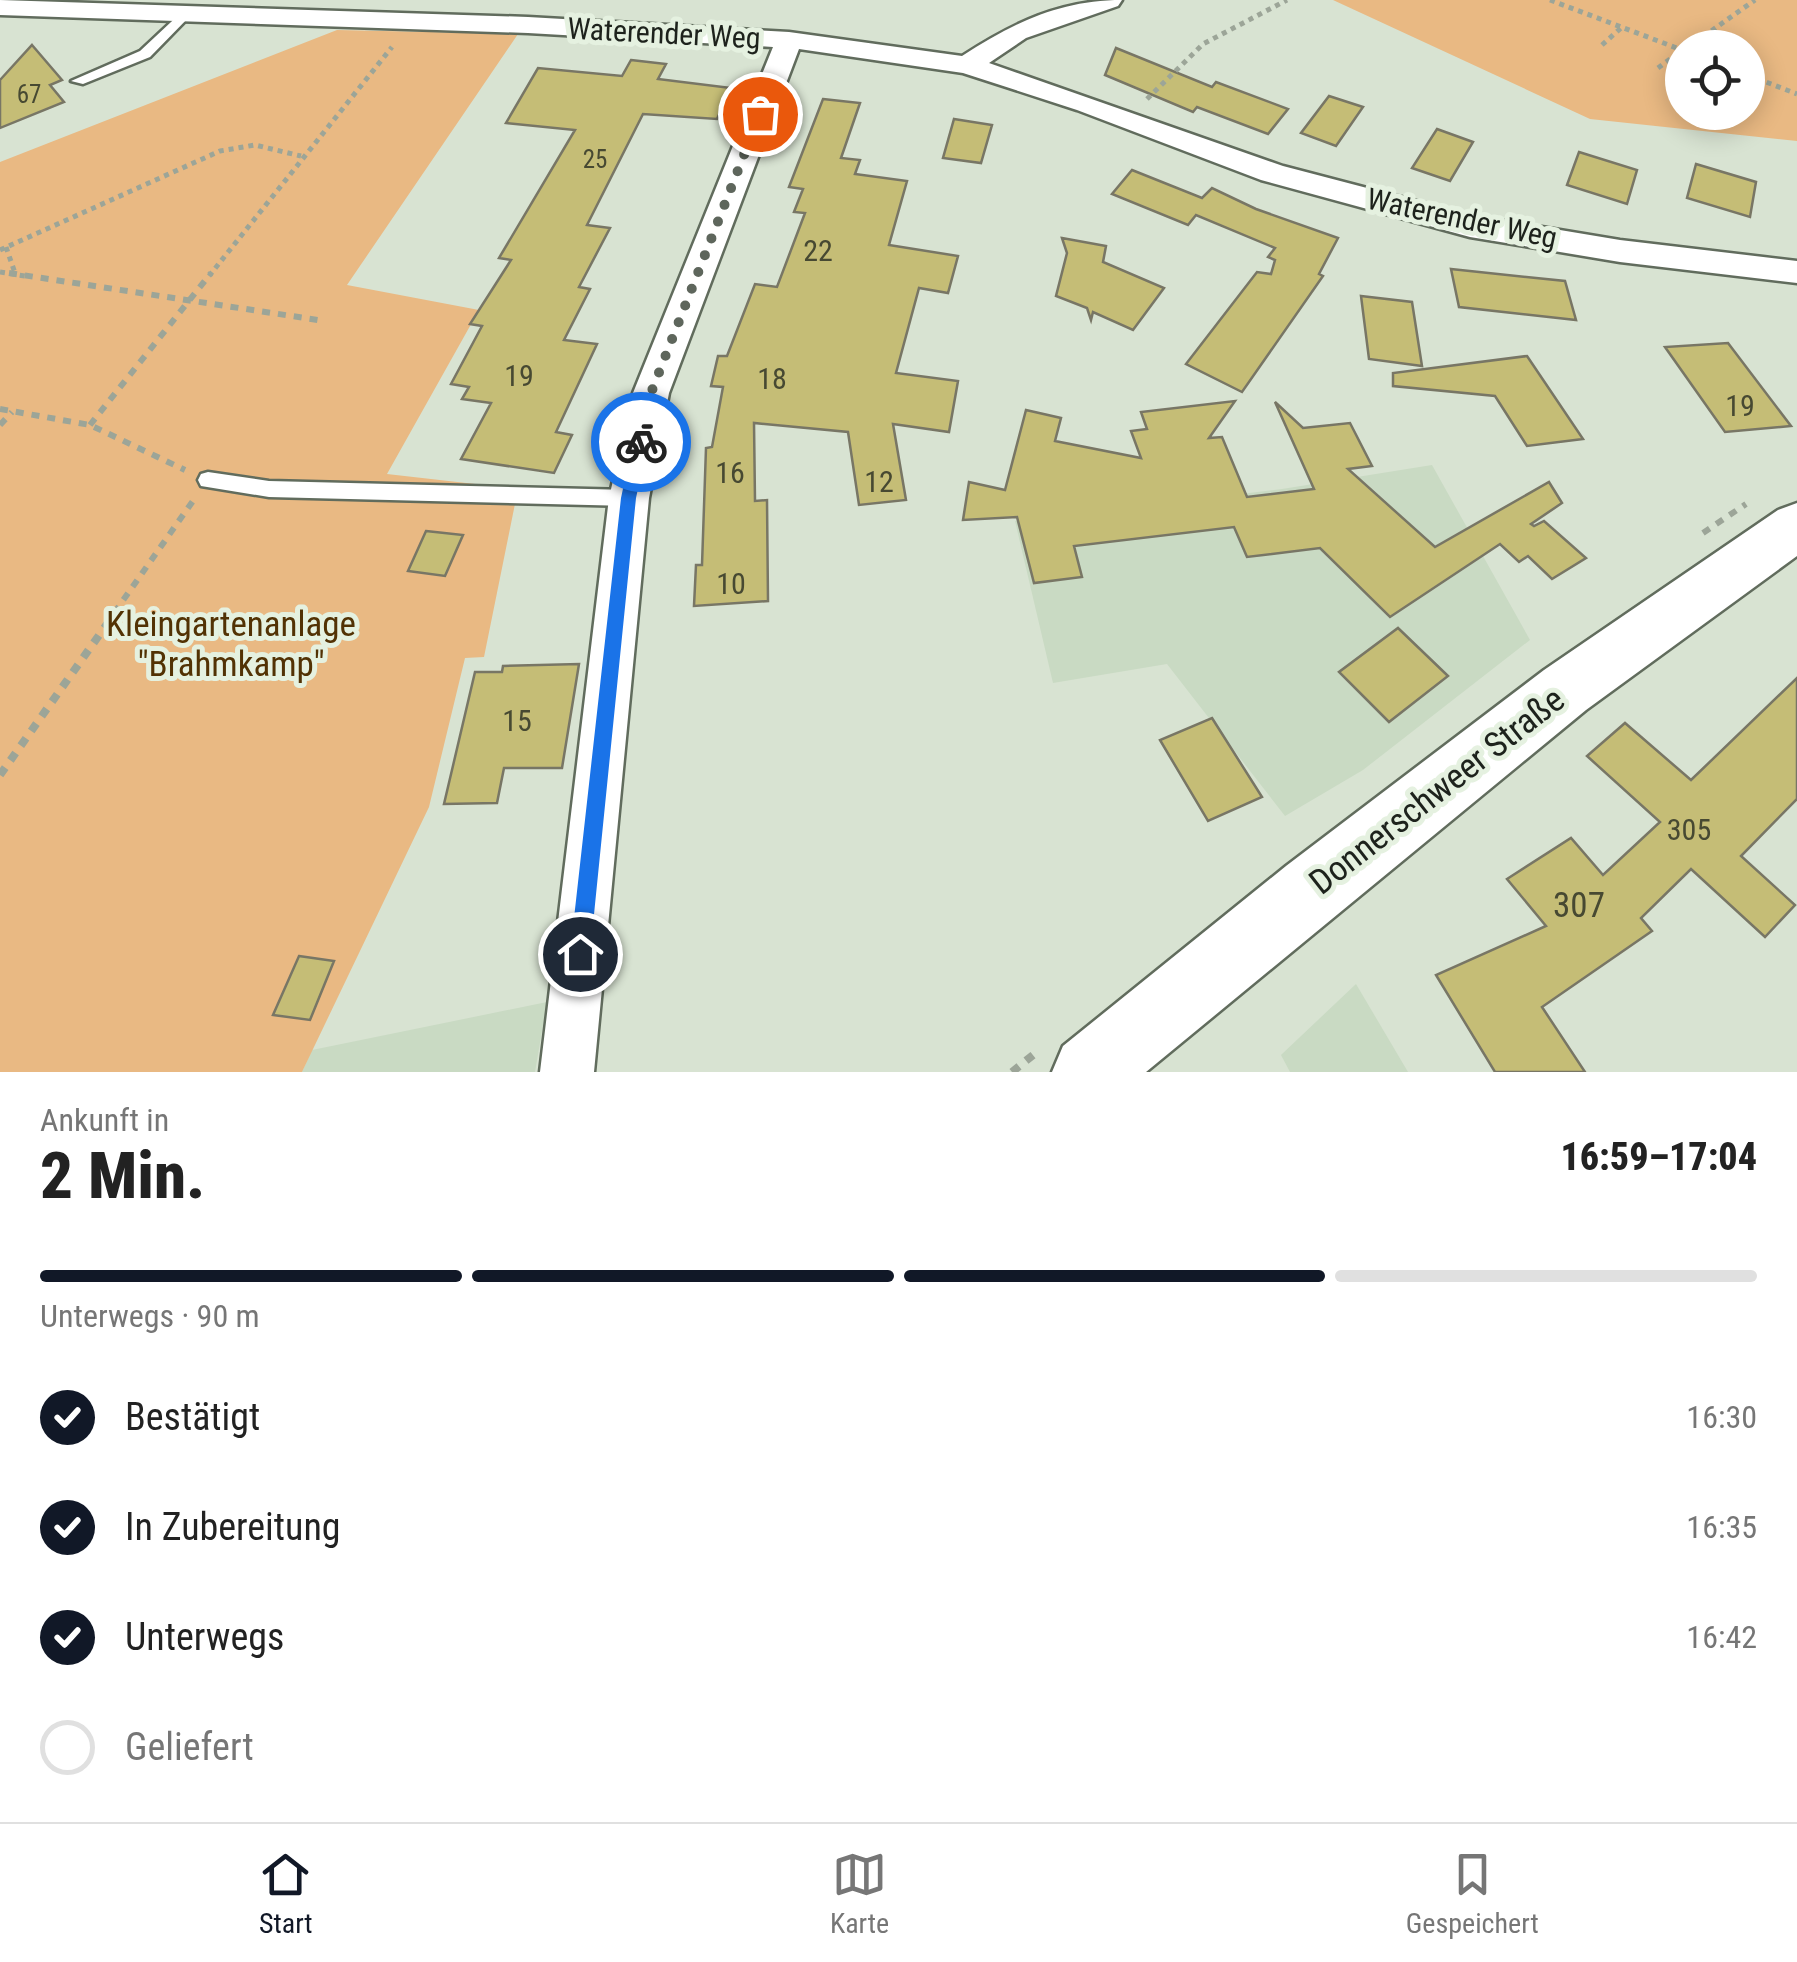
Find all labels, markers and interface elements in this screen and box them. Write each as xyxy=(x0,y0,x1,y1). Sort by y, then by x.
street label: Waterender Weg xyxy=(567,10,761,56)
map controls xyxy=(1665,30,1765,130)
button: locate xyxy=(1665,30,1765,130)
pin xyxy=(718,72,803,157)
house number: 67 xyxy=(17,80,41,109)
icon: bag xyxy=(733,87,788,142)
house number: 25 xyxy=(583,145,607,174)
street label: Waterender Weg xyxy=(1364,181,1560,255)
house number: 22 xyxy=(803,233,833,268)
house number: 19 xyxy=(504,358,534,393)
house number: 18 xyxy=(757,361,787,396)
house number: 19 xyxy=(1725,388,1755,423)
courier xyxy=(591,392,691,492)
icon: bike xyxy=(614,415,669,470)
house number: 16 xyxy=(715,455,745,490)
house number: 12 xyxy=(864,464,894,499)
house number: 10 xyxy=(716,566,746,601)
park label: Kleingartenanlage "Brahmkamp" xyxy=(106,604,356,685)
street label: Donnerschweer Straße xyxy=(1302,679,1572,903)
house number: 15 xyxy=(502,703,532,738)
house number: 305 xyxy=(1667,812,1711,847)
house number: 307 xyxy=(1553,885,1605,926)
pin xyxy=(538,912,623,997)
icon: home xyxy=(553,927,608,982)
text: Ankunft in xyxy=(40,1101,169,1139)
text: 16:59–17:04 xyxy=(1560,1135,1757,1179)
text: 2 Min. xyxy=(40,1138,205,1214)
text: Unterwegs · 90 m xyxy=(40,1297,260,1335)
icon: check xyxy=(40,1390,95,1445)
text: Bestätigt xyxy=(125,1395,260,1439)
text: 16:30 xyxy=(1686,1398,1757,1436)
icon: check xyxy=(40,1500,95,1555)
text: In Zubereitung xyxy=(125,1505,341,1549)
text: 16:35 xyxy=(1686,1508,1757,1546)
icon: check xyxy=(40,1610,95,1665)
text: Unterwegs xyxy=(125,1615,284,1659)
text: 16:42 xyxy=(1686,1618,1757,1656)
text: Geliefert xyxy=(125,1725,254,1769)
tab: Start xyxy=(258,1847,313,1940)
tab: Karte xyxy=(830,1847,889,1940)
tab: Gespeichert xyxy=(1406,1847,1539,1940)

